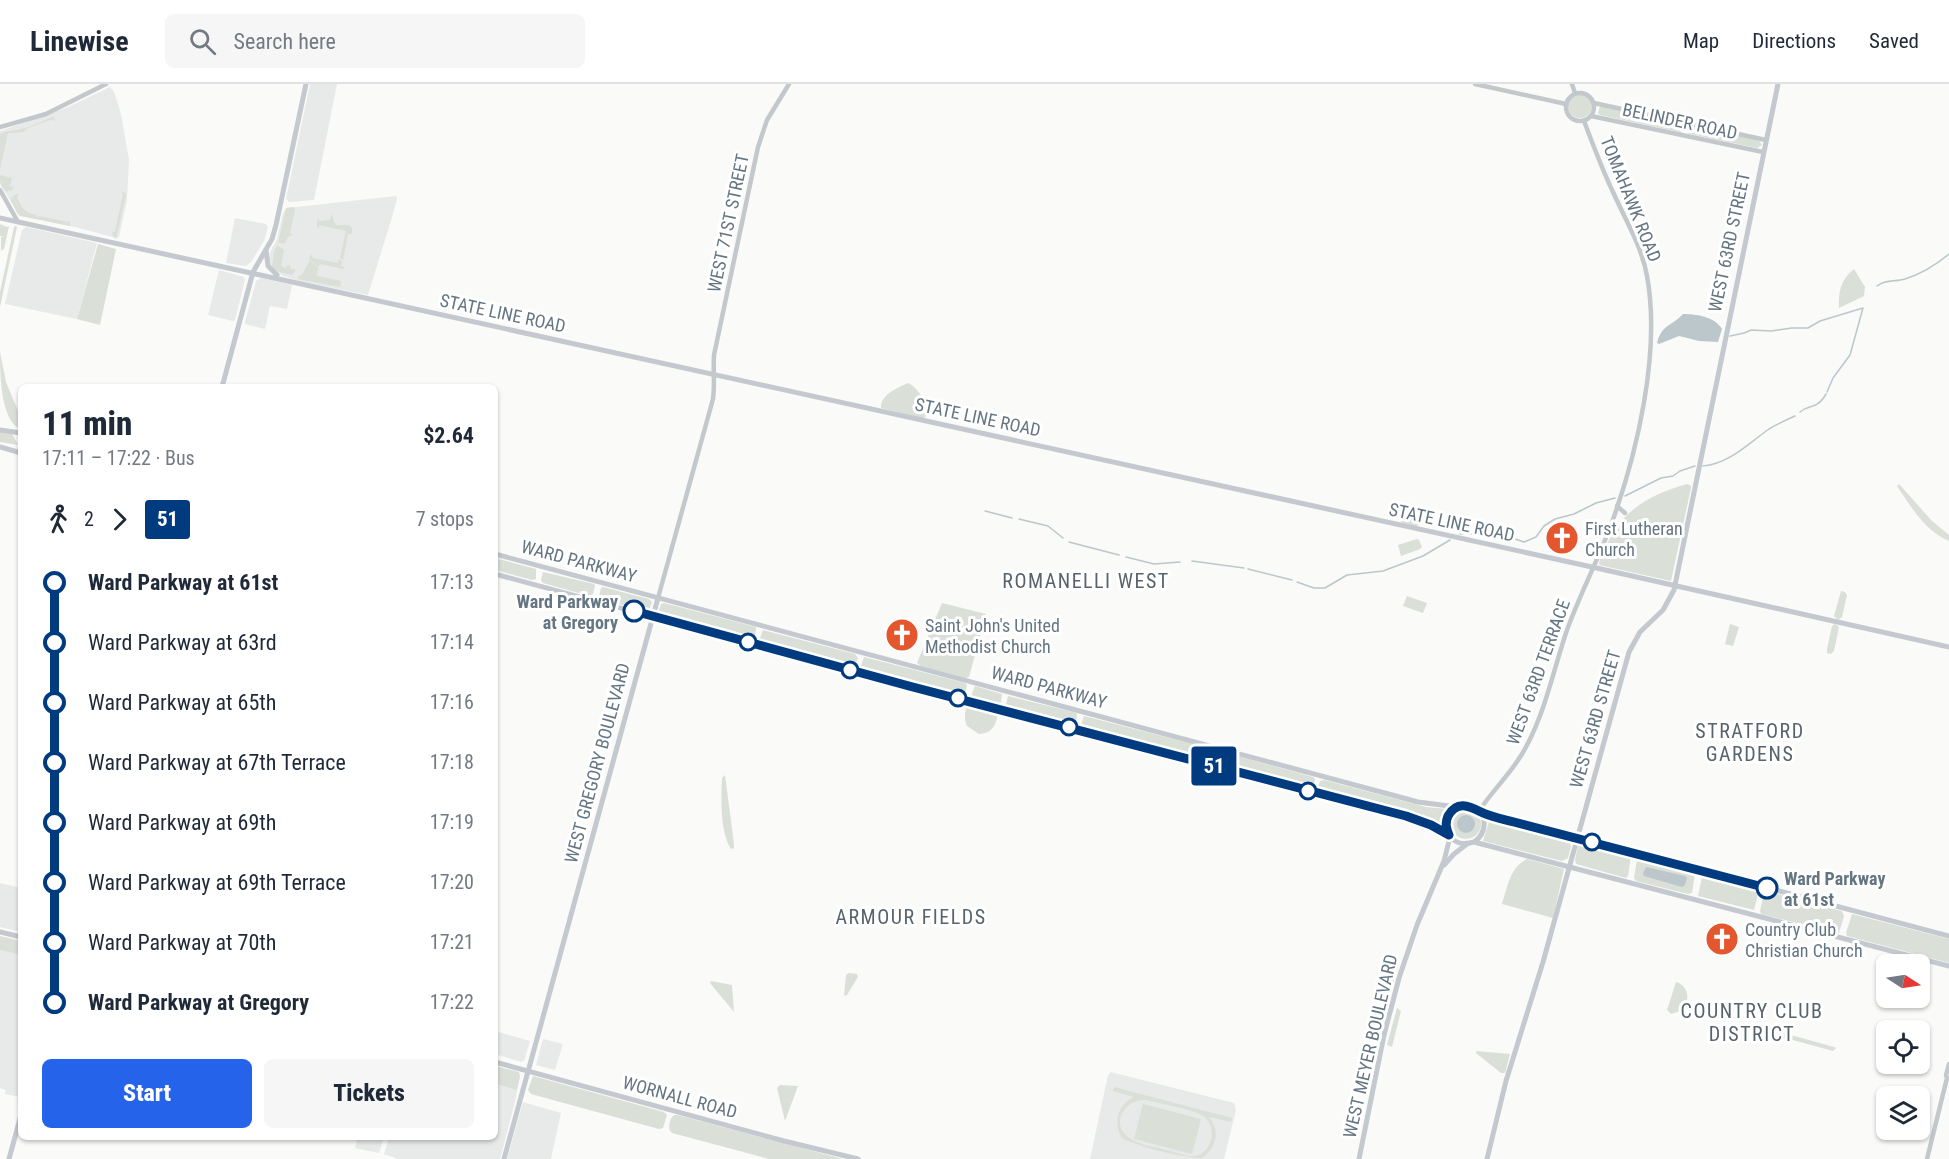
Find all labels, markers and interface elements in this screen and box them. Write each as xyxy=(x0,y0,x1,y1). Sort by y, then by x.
search box xyxy=(165,14,585,68)
text: Linewise xyxy=(30,25,129,58)
icon: search xyxy=(186,25,219,58)
text: Search here xyxy=(234,29,336,54)
text: Map xyxy=(1683,29,1719,53)
text: Directions xyxy=(1752,29,1836,53)
text: Saved xyxy=(1869,29,1919,53)
street label: BELINDER ROAD xyxy=(1621,99,1739,143)
street label: TOMAHAWK ROAD xyxy=(1596,133,1666,265)
street label: WEST 71ST STREET xyxy=(703,152,753,294)
street label: WEST 63RD STREET xyxy=(1704,170,1754,314)
street label: STATE LINE ROAD xyxy=(438,289,568,337)
street label: STATE LINE ROAD xyxy=(913,393,1043,441)
text: 11 min xyxy=(42,404,132,443)
text: $2.64 xyxy=(423,423,474,448)
text: 17:11 – 17:22 · Bus xyxy=(42,446,195,470)
street label: STATE LINE ROAD xyxy=(1387,498,1517,546)
icon: walk xyxy=(42,503,75,536)
icon: forward xyxy=(103,503,136,536)
text: 2 xyxy=(84,507,94,531)
text: 51 xyxy=(157,507,178,531)
text: 7 stops xyxy=(416,507,474,531)
place label: First Lutheran Church xyxy=(1585,518,1683,560)
church icon: First Lutheran Church xyxy=(1544,520,1580,556)
street label: WARD PARKWAY xyxy=(519,536,639,587)
district label: ROMANELLI WEST xyxy=(1002,569,1170,593)
text: Ward Parkway at 61st xyxy=(88,570,278,595)
text: 17:13 xyxy=(430,570,474,594)
place label: Ward Parkway at Gregory xyxy=(517,591,618,633)
street label: WEST 63RD TERRACE xyxy=(1502,596,1574,748)
marker: Ward Parkway at Gregory xyxy=(623,600,645,622)
place label: Saint John's United Methodist Church xyxy=(925,615,1060,657)
church icon: Saint John's United Methodist Church xyxy=(884,617,920,653)
text: Ward Parkway at 63rd xyxy=(88,630,277,655)
text: 17:14 xyxy=(430,630,474,654)
unlabelled marker xyxy=(739,633,757,651)
street label: WEST 63RD STREET xyxy=(1565,648,1625,790)
street label: WEST GREGORY BOULEVARD xyxy=(560,661,634,865)
unlabelled marker xyxy=(841,661,859,679)
street label: WARD PARKWAY xyxy=(989,662,1109,713)
unlabelled marker xyxy=(949,689,967,707)
text: Ward Parkway at 65th xyxy=(88,690,276,715)
text: 17:16 xyxy=(430,690,474,714)
unlabelled marker xyxy=(1060,718,1078,736)
district label: STRATFORD GARDENS xyxy=(1695,719,1805,766)
line badge: 51 xyxy=(1187,746,1241,786)
text: Ward Parkway at 67th Terrace xyxy=(88,750,346,775)
text: 17:18 xyxy=(430,750,474,774)
text: 51 xyxy=(1203,754,1225,778)
unlabelled marker xyxy=(1299,782,1317,800)
text: Ward Parkway at 69th xyxy=(88,810,276,835)
text: 17:19 xyxy=(430,810,474,834)
unlabelled marker xyxy=(1583,833,1601,851)
place label: Ward Parkway at 61st xyxy=(1784,868,1886,910)
text: Ward Parkway at 69th Terrace xyxy=(88,870,346,895)
text: 17:20 xyxy=(430,870,474,894)
marker: Ward Parkway at 61st xyxy=(1756,877,1778,899)
district label: ARMOUR FIELDS xyxy=(835,905,987,929)
place label: Country Club Christian Church xyxy=(1745,919,1863,961)
church icon: Country Club Christian Church xyxy=(1704,921,1740,957)
text: Ward Parkway at 70th xyxy=(88,930,276,955)
text: 17:21 xyxy=(430,930,474,954)
street label: WEST MEYER BOULEVARD xyxy=(1339,952,1401,1140)
north arrow xyxy=(1876,954,1930,1008)
map controls xyxy=(1876,954,1930,1140)
text: Ward Parkway at Gregory xyxy=(88,990,309,1015)
text: 17:22 xyxy=(430,990,474,1014)
district label: COUNTRY CLUB DISTRICT xyxy=(1681,999,1823,1046)
button: locate xyxy=(1876,1020,1930,1074)
button: Start xyxy=(42,1059,252,1128)
button: Tickets xyxy=(264,1059,474,1128)
street label: WORNALL ROAD xyxy=(620,1072,740,1122)
button: layers xyxy=(1876,1086,1930,1140)

